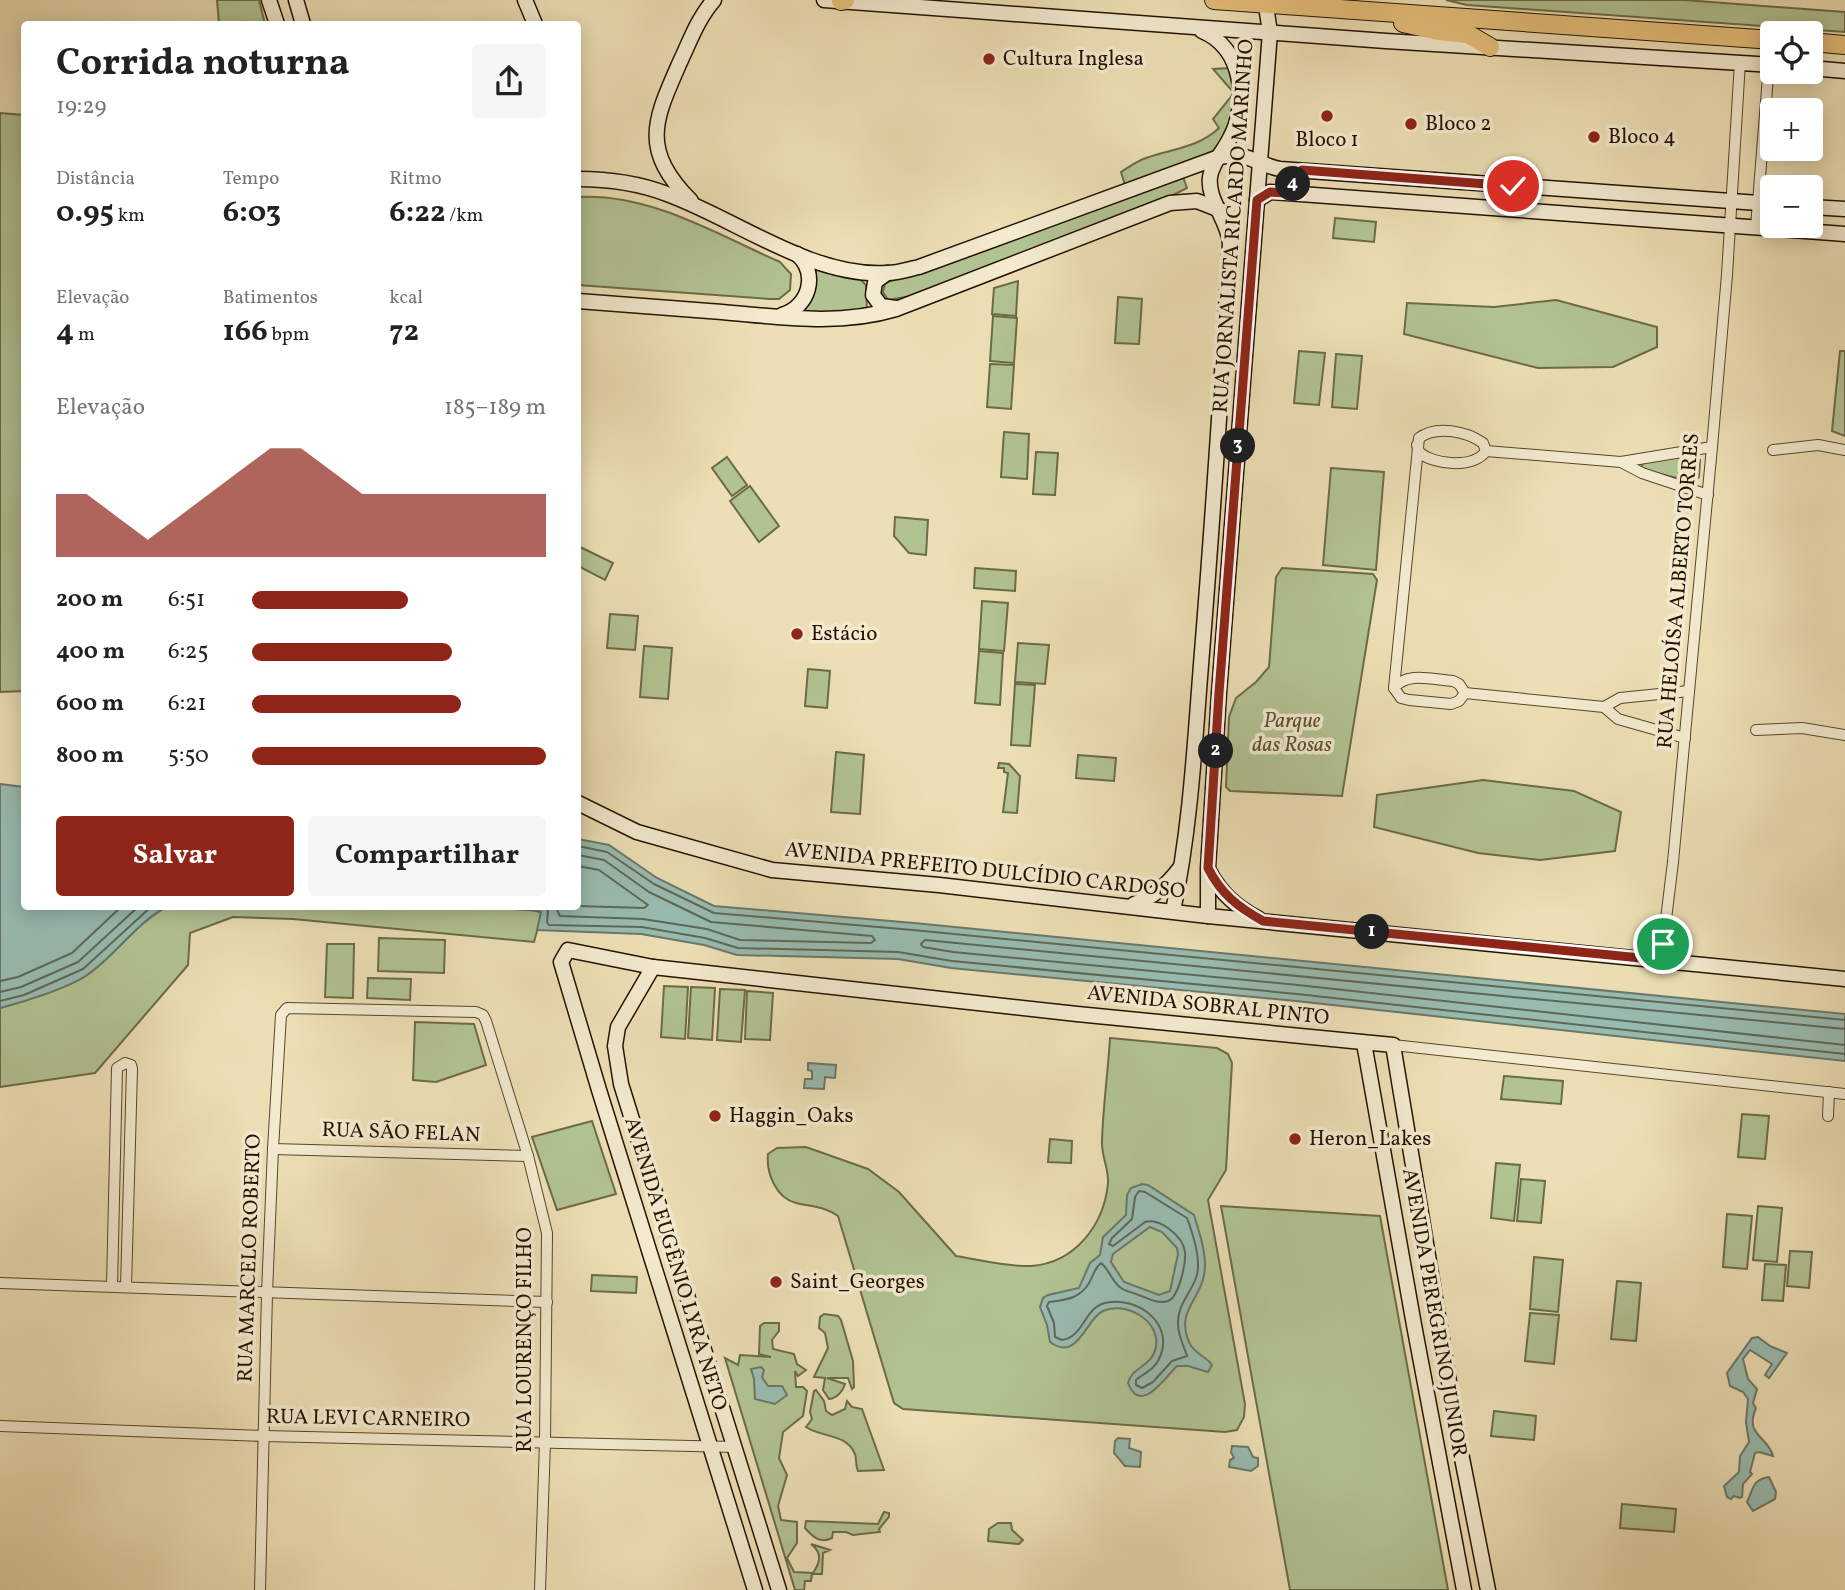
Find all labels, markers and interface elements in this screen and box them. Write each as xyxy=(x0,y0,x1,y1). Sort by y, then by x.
map controls xyxy=(1760,21,1823,238)
button: locate xyxy=(1760,21,1823,84)
text: Corrida noturna xyxy=(56,38,350,91)
street label: RUA JORNALISTA RICARDO MARINHO xyxy=(1206,38,1262,414)
button: share xyxy=(472,44,546,118)
place label: Cultura Inglesa xyxy=(1003,45,1144,74)
marker: Cultura Inglesa xyxy=(981,51,997,67)
text: 19:29 xyxy=(56,91,106,123)
button: + xyxy=(1760,98,1823,161)
marker: Bloco 1 xyxy=(1319,108,1335,124)
place label: Bloco 2 xyxy=(1425,110,1492,139)
marker: Bloco 2 xyxy=(1403,116,1419,132)
place label: Bloco 4 xyxy=(1608,123,1676,152)
place label: Bloco 1 xyxy=(1295,126,1359,155)
marker: Bloco 4 xyxy=(1586,129,1602,145)
pin xyxy=(1483,156,1543,216)
text: Distância xyxy=(56,166,135,192)
text: Tempo xyxy=(223,166,279,192)
text: Ritmo xyxy=(389,166,442,192)
pin: 4 xyxy=(1276,166,1310,202)
icon: check xyxy=(1494,167,1532,205)
text: 4 xyxy=(1287,170,1298,196)
button: − xyxy=(1760,175,1823,238)
text: 0.95 xyxy=(56,192,114,234)
text: 6:03 xyxy=(223,192,281,234)
text: 6:22 xyxy=(389,192,446,234)
text: km xyxy=(114,203,145,229)
text: /km xyxy=(446,203,483,229)
text: Elevação xyxy=(56,285,129,311)
text: Batimentos xyxy=(223,285,318,311)
text: kcal xyxy=(389,285,423,311)
text: 4 xyxy=(56,311,74,353)
text: 166 xyxy=(223,311,268,353)
text: 72 xyxy=(389,311,419,353)
text: m xyxy=(74,322,95,348)
text: bpm xyxy=(268,322,310,348)
text: Elevação xyxy=(56,392,145,424)
text: 185–189 m xyxy=(444,392,546,424)
pin: 3 xyxy=(1220,428,1256,464)
text: 3 xyxy=(1233,432,1242,458)
street label: RUA HELOÍSA ALBERTO TORRES xyxy=(1651,432,1707,750)
text: 200 m xyxy=(56,584,123,616)
text: 6:51 xyxy=(168,584,205,616)
place label: Estácio xyxy=(811,620,877,649)
marker: Estácio xyxy=(789,626,805,642)
text: 400 m xyxy=(56,636,125,668)
text: 6:25 xyxy=(168,636,208,668)
text: 600 m xyxy=(56,688,124,720)
text: 6:21 xyxy=(168,688,206,720)
park label: Parque das Rosas xyxy=(1252,707,1332,760)
pin: 2 xyxy=(1198,734,1234,768)
text: 2 xyxy=(1211,737,1220,763)
text: 800 m xyxy=(56,740,124,772)
text: 5:50 xyxy=(168,740,209,772)
button: Salvar xyxy=(56,816,294,896)
button: Compartilhar xyxy=(308,816,546,896)
street label: AVENIDA PREFEITO DULCÍDIO CARDOSO xyxy=(783,836,1187,906)
pin: 1 xyxy=(1354,914,1390,950)
pin xyxy=(1633,914,1693,974)
text: 1 xyxy=(1368,918,1375,944)
icon: arrive xyxy=(1644,925,1682,963)
street label: AVENIDA SOBRAL PINTO xyxy=(1085,979,1331,1033)
place label: Haggin_Oaks xyxy=(729,1102,853,1131)
marker: Haggin_Oaks xyxy=(707,1108,723,1124)
street label: AVENIDA EUGÊNIO LYRA NETO xyxy=(616,1114,734,1414)
street label: RUA SÃO FELAN xyxy=(321,1116,481,1150)
place label: Heron_Lakes xyxy=(1309,1125,1431,1154)
marker: Heron_Lakes xyxy=(1287,1131,1303,1147)
street label: RUA MARCELO ROBERTO xyxy=(231,1133,269,1383)
street label: AVENIDA PEREGRINO JUNIOR xyxy=(1394,1166,1474,1460)
street label: RUA LOURENÇO FILHO xyxy=(511,1227,540,1453)
place label: Saint_Georges xyxy=(790,1268,925,1297)
marker: Saint_Georges xyxy=(768,1274,784,1290)
street label: RUA LEVI CARNEIRO xyxy=(266,1403,470,1435)

